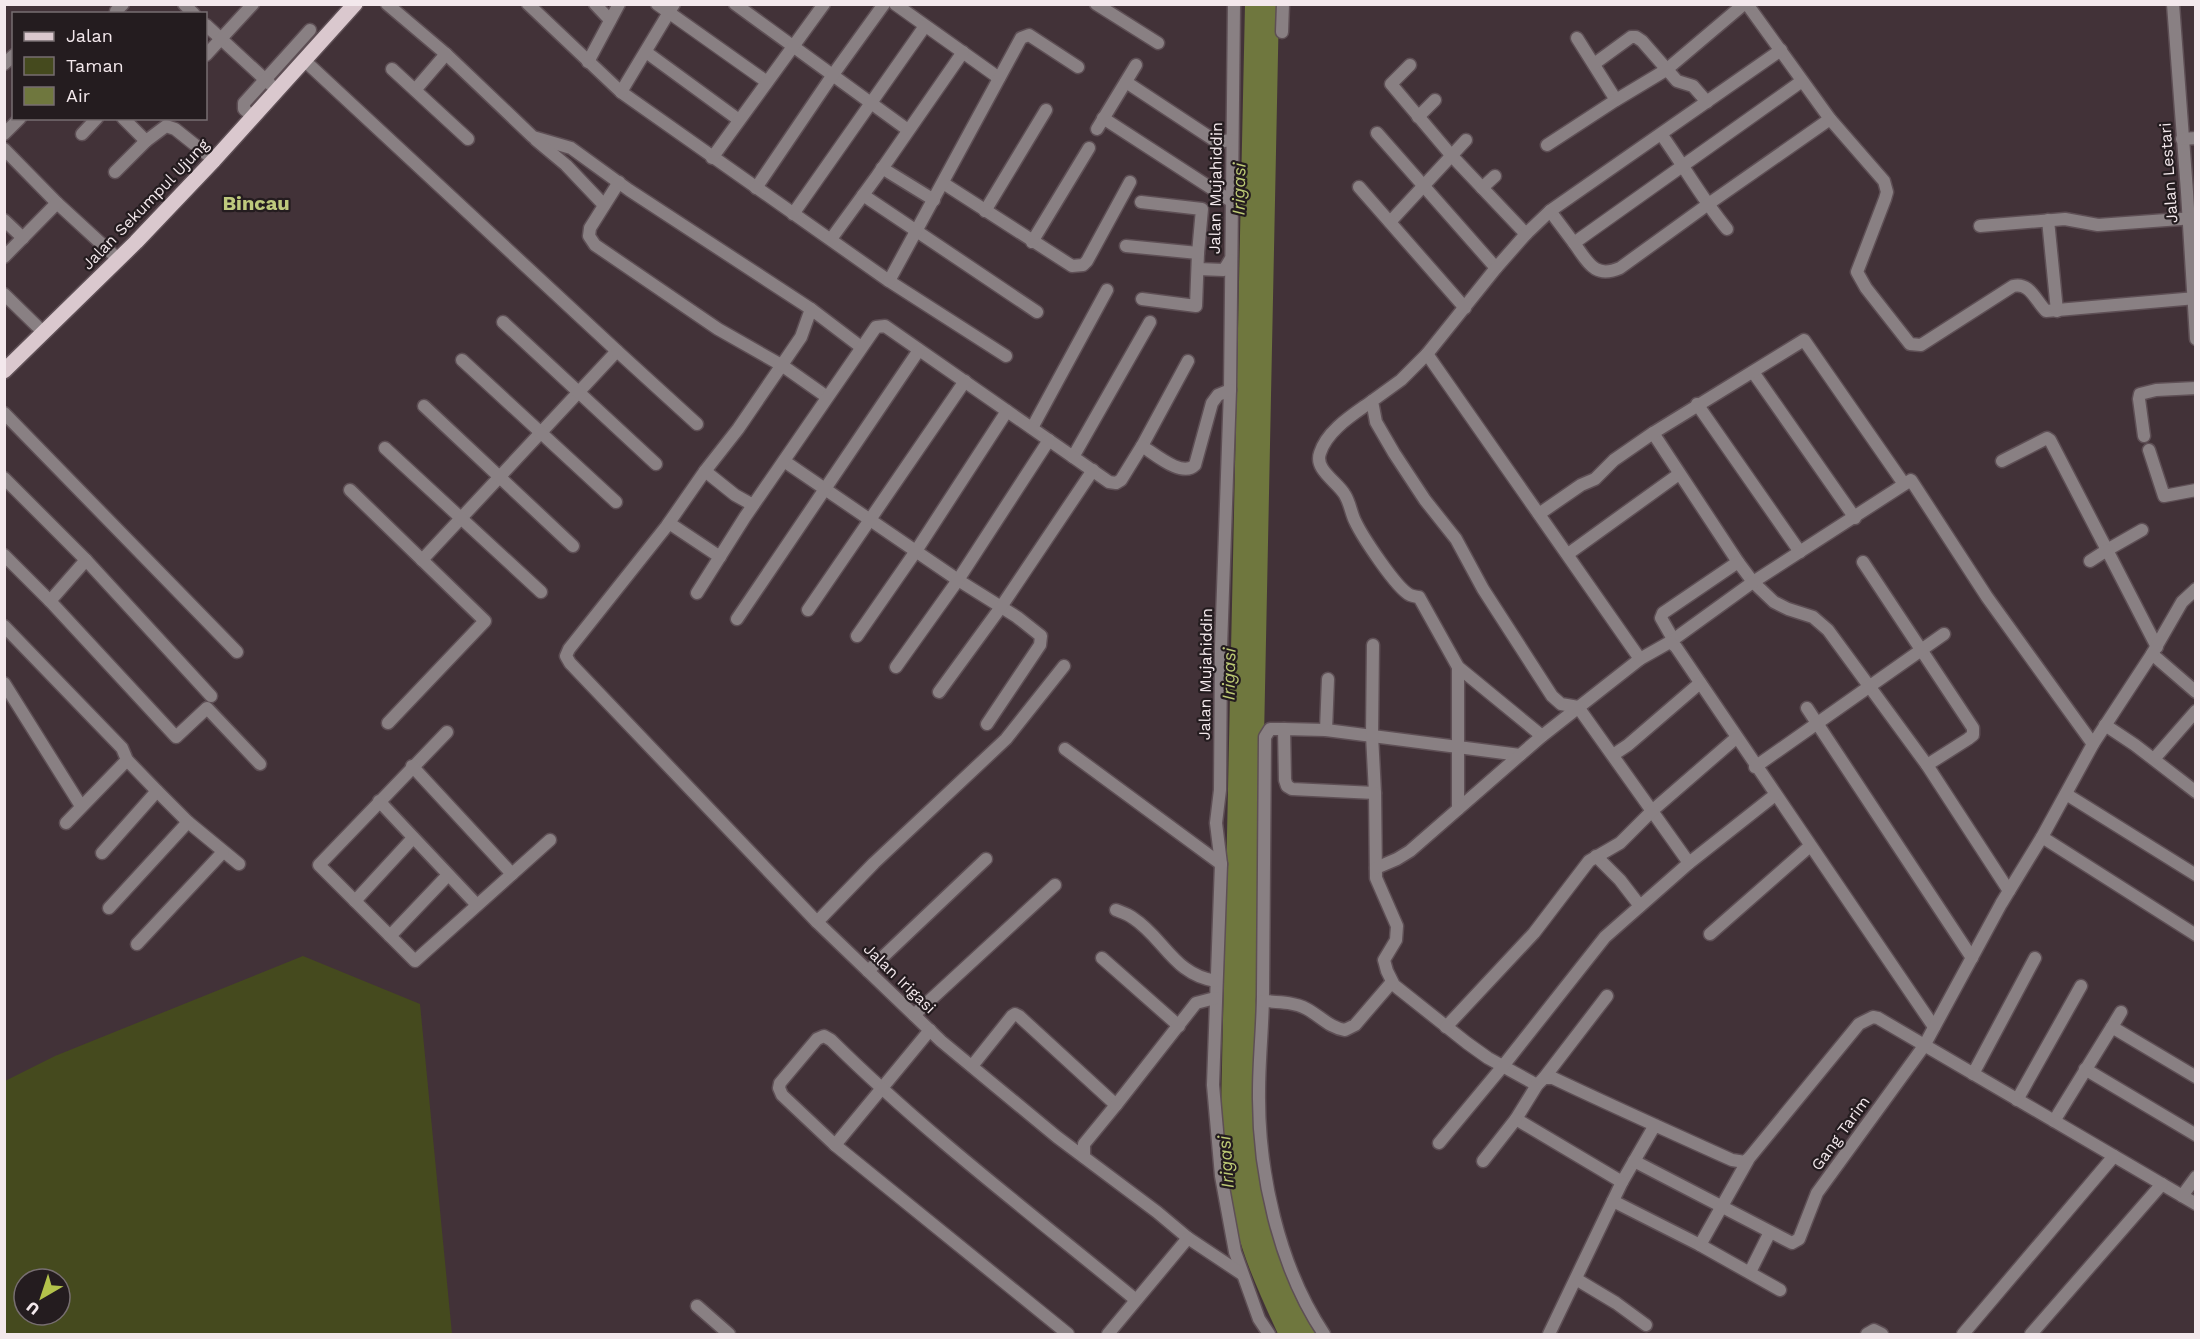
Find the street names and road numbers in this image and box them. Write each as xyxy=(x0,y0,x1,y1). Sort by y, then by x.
street label: Jalan Mujahiddin xyxy=(1205,122,1226,254)
street label: Jalan Lestari xyxy=(2156,122,2181,224)
street label: Jalan Sekumpul Ujung xyxy=(78,135,213,274)
street label: Jalan Mujahiddin xyxy=(1195,608,1216,740)
street label: Jalan Irigasi xyxy=(860,939,940,1017)
street label: Gang Tarim xyxy=(1807,1092,1874,1174)

